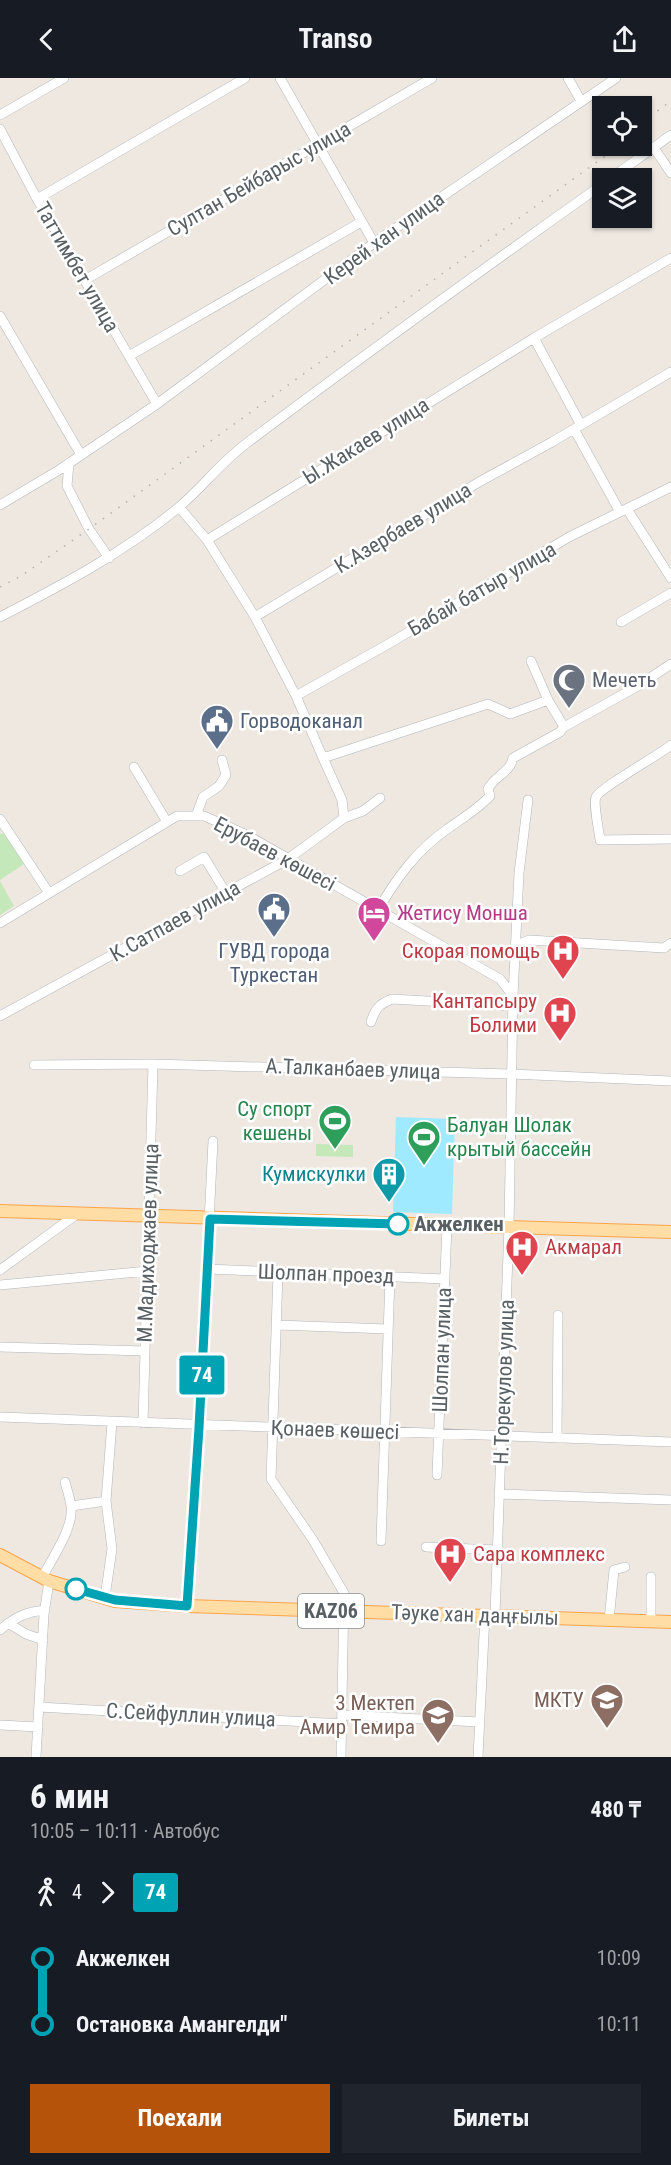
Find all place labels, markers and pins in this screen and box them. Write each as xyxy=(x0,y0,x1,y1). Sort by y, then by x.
mosque icon: Мечеть xyxy=(551,662,587,709)
place label: Мечеть xyxy=(592,668,657,692)
public building icon: Горводоканал xyxy=(199,703,235,750)
place label: Горводоканал xyxy=(240,709,363,733)
public building icon: ГУВД города Туркестан xyxy=(256,891,292,938)
hotel icon: Жетису Монша xyxy=(356,895,392,942)
place label: Жетису Монша xyxy=(397,901,528,925)
hospital icon: Скорая помощь xyxy=(545,933,581,980)
place label: ГУВД города Туркестан xyxy=(218,939,330,987)
place label: Скорая помощь xyxy=(402,939,540,963)
place label: Кантапсыру Болими xyxy=(432,989,537,1037)
hospital icon: Кантапсыру Болими xyxy=(542,995,578,1042)
place label: Су спорт кешены xyxy=(237,1097,312,1145)
sports icon: Су спорт кешены xyxy=(317,1103,353,1150)
place label: Балуан Шолак крытый бассейн xyxy=(447,1113,591,1161)
sports icon: Балуан Шолак крытый бассейн xyxy=(406,1119,442,1166)
building icon: Кумискулки xyxy=(371,1156,407,1203)
place label: Кумискулки xyxy=(262,1162,366,1186)
place label: Акжелкен xyxy=(414,1212,504,1236)
marker: Акжелкен xyxy=(387,1213,409,1235)
hospital icon: Акмарал xyxy=(504,1229,540,1276)
place label: Акмарал xyxy=(545,1235,622,1259)
hospital icon: Сара комплекс xyxy=(432,1536,468,1583)
place label: Сара комплекс xyxy=(473,1542,605,1566)
unlabelled marker xyxy=(65,1578,87,1600)
school or university icon: МКТУ xyxy=(589,1682,625,1729)
place label: МКТУ xyxy=(534,1688,584,1712)
place label: 3 Мектеп Амир Темира xyxy=(299,1691,415,1739)
school or university icon: 3 Мектеп Амир Темира xyxy=(420,1697,456,1744)

